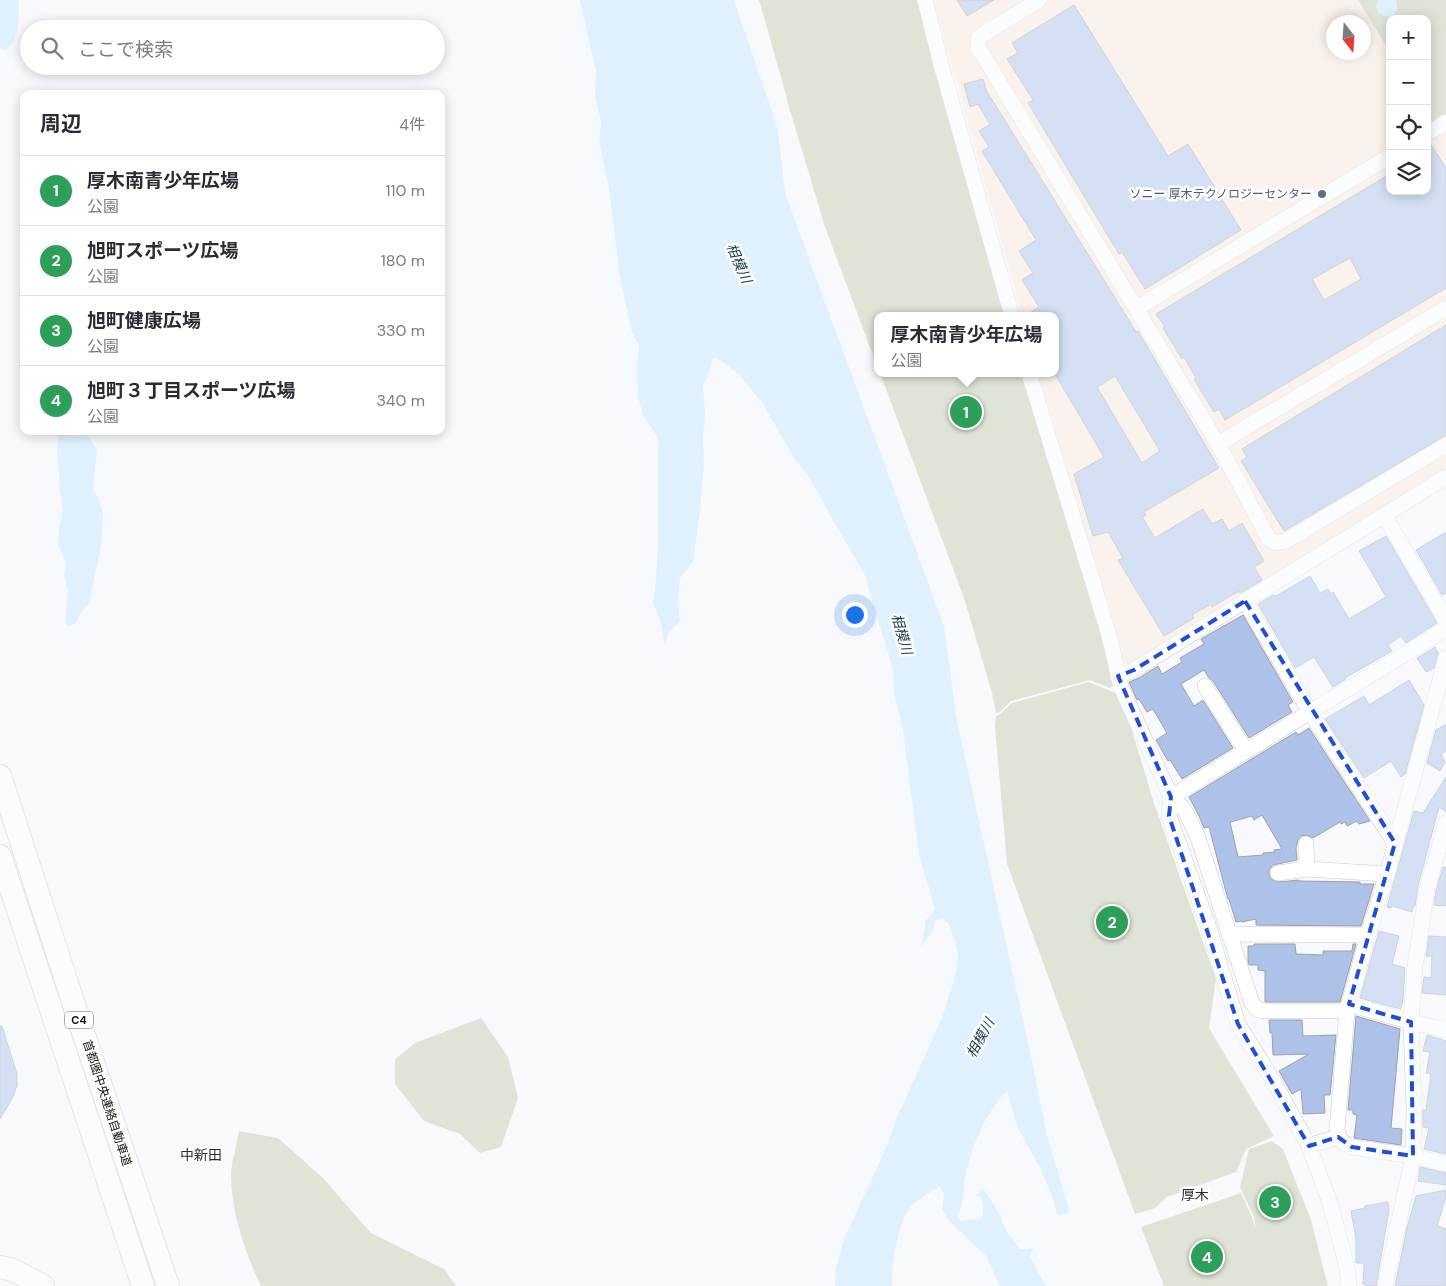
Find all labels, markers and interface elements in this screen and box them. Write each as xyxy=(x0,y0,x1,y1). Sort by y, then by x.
north arrow xyxy=(1326,15,1371,60)
map controls xyxy=(1386,15,1431,195)
button: + xyxy=(1386,15,1431,60)
search box xyxy=(20,20,445,75)
icon: search xyxy=(38,34,66,62)
text: ここで検索 xyxy=(78,37,173,62)
button: − xyxy=(1386,60,1431,105)
button: locate xyxy=(1386,105,1431,150)
text: 周辺 xyxy=(40,110,82,138)
text: 4件 xyxy=(399,114,425,135)
button: layers xyxy=(1386,150,1431,195)
text: 厚木南青少年広場 xyxy=(87,168,239,193)
text: 1 xyxy=(53,180,59,201)
text: 110 m xyxy=(386,180,425,201)
place label: ソニー 厚木テクノロジーセンター xyxy=(1130,186,1312,202)
marker: ソニー 厚木テクノロジーセンター xyxy=(1316,188,1328,200)
text: 公園 xyxy=(87,196,119,217)
text: 旭町スポーツ広場 xyxy=(87,238,239,263)
water label: 相模川 xyxy=(722,240,757,288)
text: 2 xyxy=(51,250,61,271)
text: 180 m xyxy=(381,250,425,271)
text: 公園 xyxy=(87,266,119,287)
text: 旭町健康広場 xyxy=(87,308,201,333)
popup xyxy=(874,312,1059,377)
text: 3 xyxy=(51,320,61,341)
text: 330 m xyxy=(377,320,425,341)
text: 厚木南青少年広場 xyxy=(890,322,1043,347)
text: 公園 xyxy=(87,336,119,357)
text: 公園 xyxy=(890,350,923,371)
text: 旭町３丁目スポーツ広場 xyxy=(87,378,296,403)
text: 4 xyxy=(51,390,61,411)
text: 340 m xyxy=(376,390,425,411)
pin: 1 xyxy=(950,393,982,431)
text: 公園 xyxy=(87,406,119,427)
your location xyxy=(842,602,868,628)
water label: 相模川 xyxy=(888,611,917,659)
pin: 2 xyxy=(1096,903,1128,941)
road number: C4 xyxy=(65,1012,93,1028)
water label: 相模川 xyxy=(962,1014,999,1061)
street label: 首都圏中央連絡自動車道 xyxy=(79,1038,135,1168)
district label: 中新田 xyxy=(180,1146,222,1164)
pin: 3 xyxy=(1259,1183,1291,1221)
district label: 厚木 xyxy=(1181,1186,1209,1204)
pin: 4 xyxy=(1191,1238,1223,1276)

